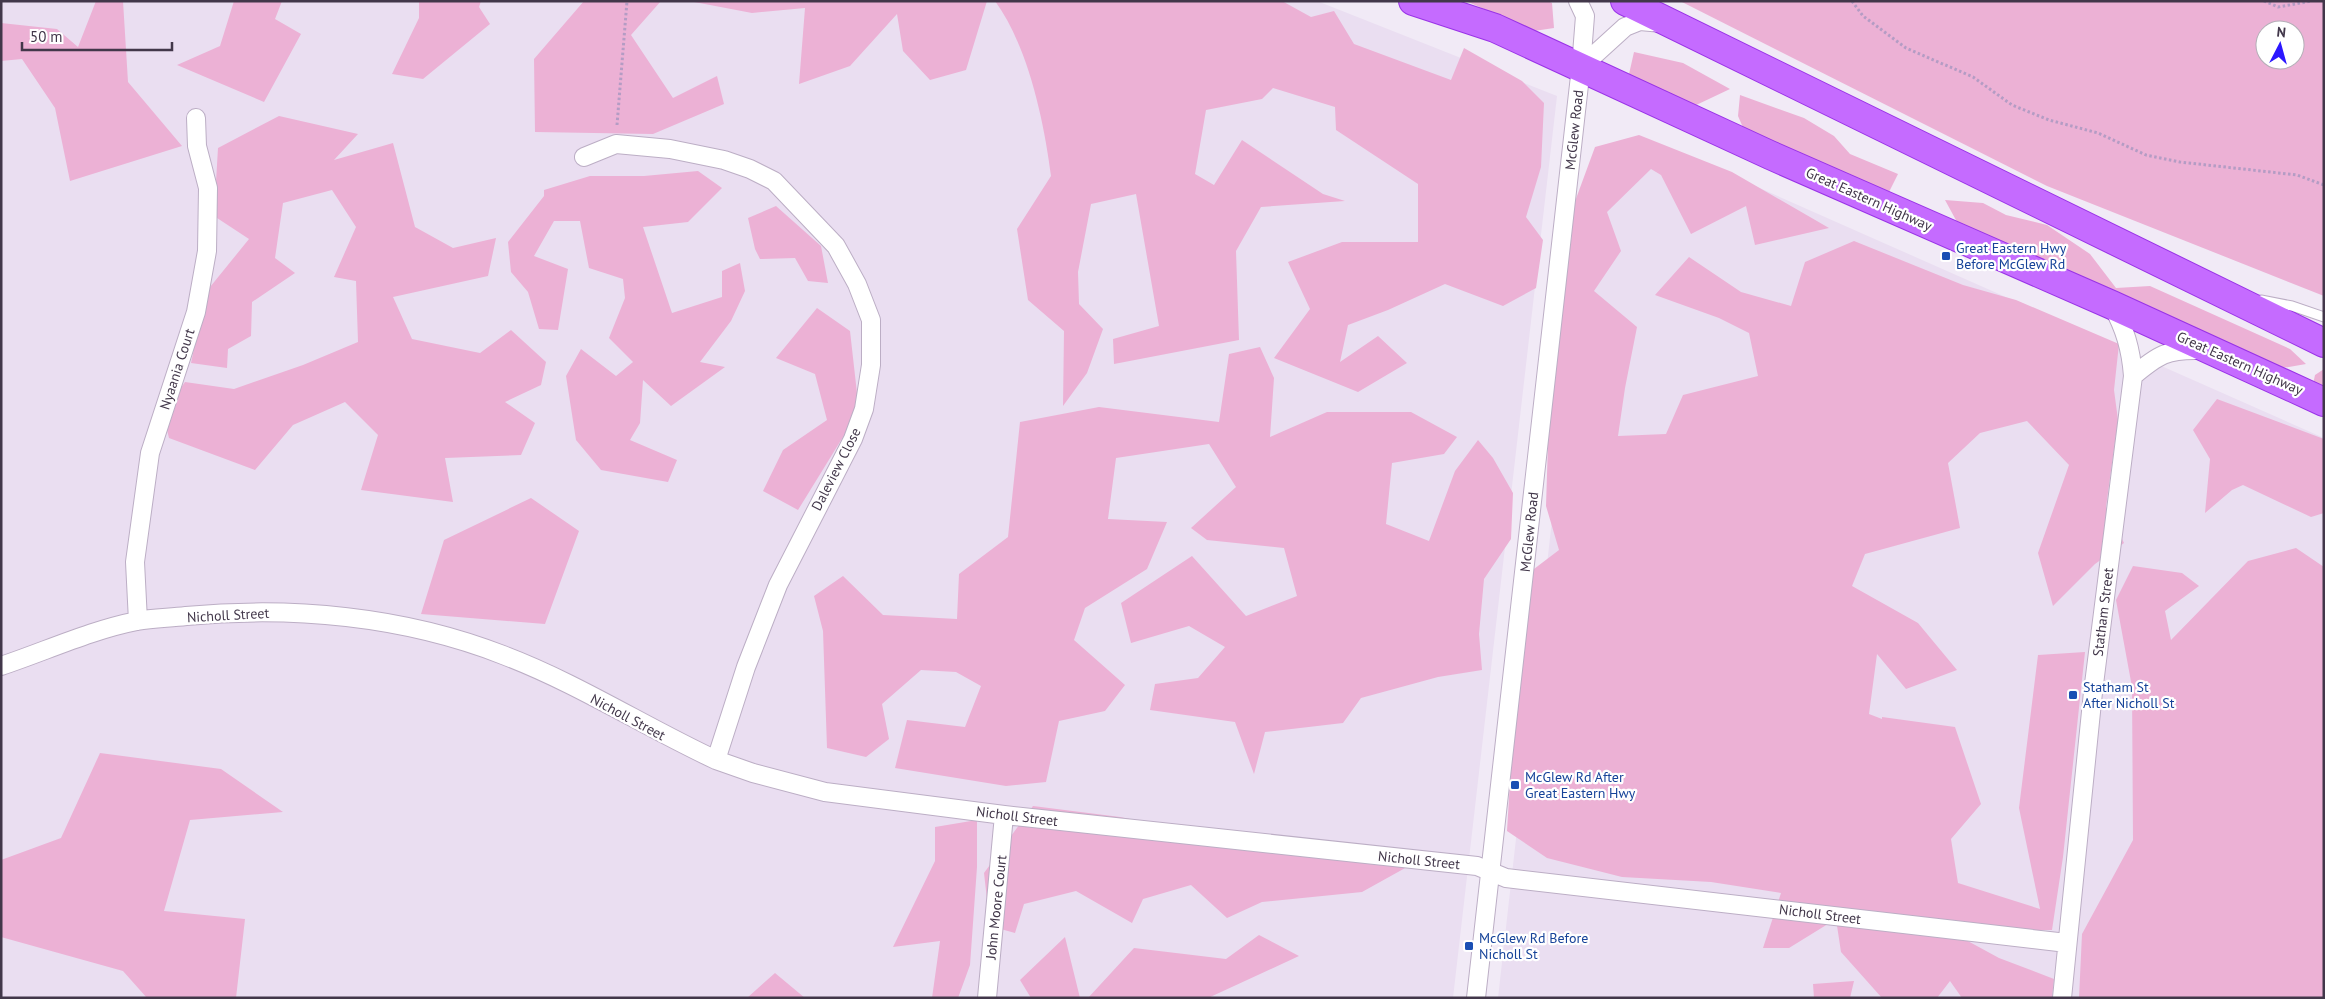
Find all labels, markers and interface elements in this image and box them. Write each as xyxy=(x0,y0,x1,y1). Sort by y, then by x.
scale bar xyxy=(22,20,172,52)
north arrow xyxy=(2255,20,2305,70)
text: N xyxy=(2276,23,2287,42)
text: 50 m xyxy=(30,27,63,46)
street label: McGlew Road xyxy=(1561,89,1587,171)
street label: Great Eastern Highway xyxy=(1803,163,1935,235)
place label: Great Eastern Hwy Before McGlew Rd xyxy=(1956,239,2067,273)
marker: Great Eastern Hwy Before McGlew Rd xyxy=(1940,250,1952,262)
street label: Nyaania Court xyxy=(155,326,199,412)
street label: Great Eastern Highway xyxy=(2174,327,2306,399)
street label: Daleview Close xyxy=(807,424,865,514)
street label: McGlew Road xyxy=(1516,491,1542,573)
street label: Statham Street xyxy=(2089,566,2117,657)
street label: Nicholl Street xyxy=(186,604,270,626)
place label: Statham St After Nicholl St xyxy=(2083,678,2175,712)
marker: Statham St After Nicholl St xyxy=(2067,689,2079,701)
street label: Nicholl Street xyxy=(587,690,669,744)
place label: McGlew Rd After Great Eastern Hwy xyxy=(1525,768,1636,802)
marker: McGlew Rd After Great Eastern Hwy xyxy=(1509,779,1521,791)
street label: Nicholl Street xyxy=(975,802,1059,830)
street label: Nicholl Street xyxy=(1377,847,1461,873)
street label: John Moore Court xyxy=(981,854,1010,961)
street label: Nicholl Street xyxy=(1778,900,1862,928)
place label: McGlew Rd Before Nicholl St xyxy=(1479,929,1588,963)
marker: McGlew Rd Before Nicholl St xyxy=(1463,940,1475,952)

